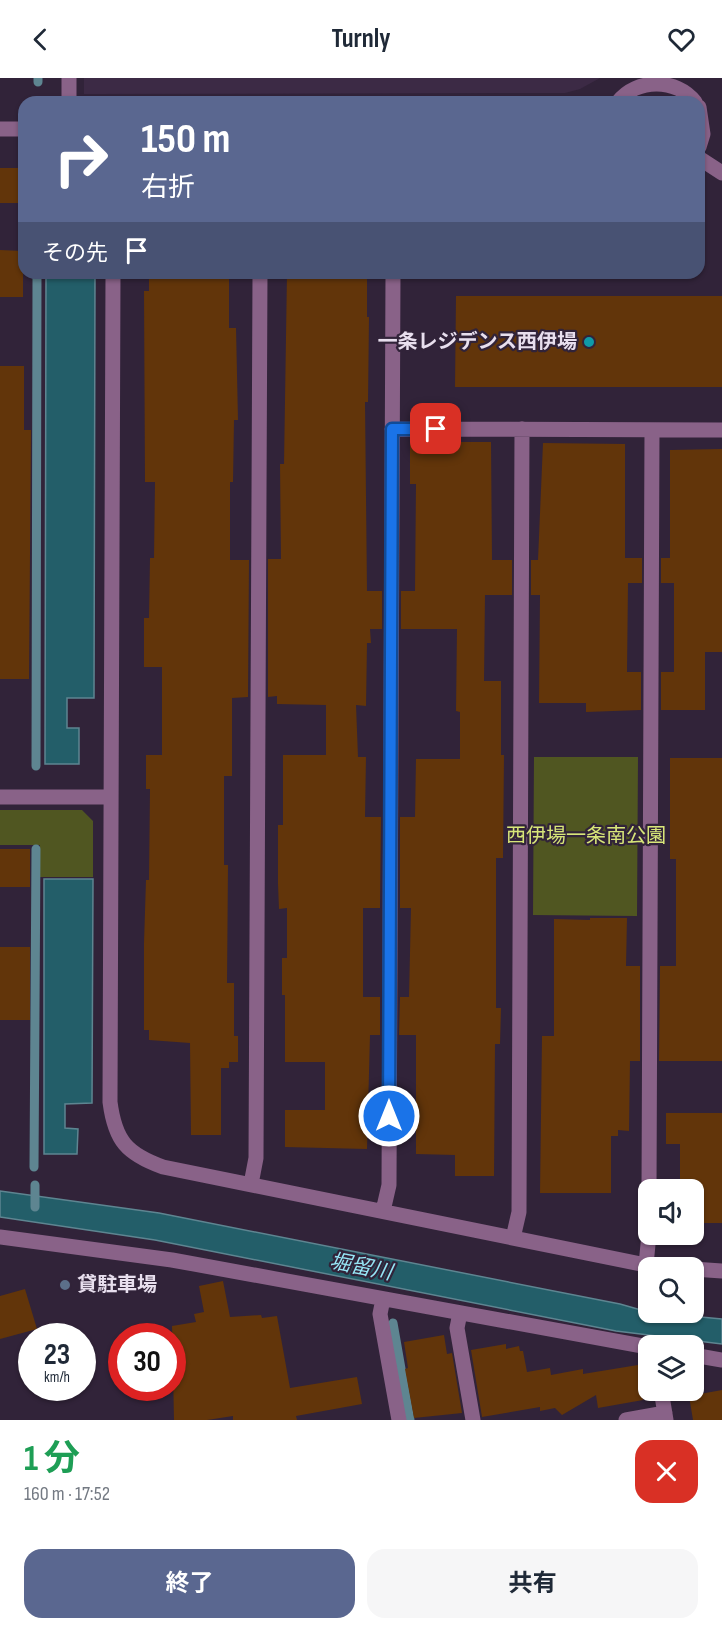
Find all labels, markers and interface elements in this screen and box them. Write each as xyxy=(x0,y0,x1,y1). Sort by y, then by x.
icon: back xyxy=(24,23,57,56)
text: Turnly xyxy=(331,23,391,55)
icon: heart xyxy=(665,23,698,56)
text: 150 m xyxy=(141,114,230,165)
icon: right xyxy=(42,120,120,198)
text: 右折 xyxy=(141,172,195,204)
icon: arrive xyxy=(120,234,153,267)
text: その先 xyxy=(42,240,108,267)
place label: 一条レジデンス西伊場 xyxy=(377,330,577,354)
marker: 一条レジデンス西伊場 xyxy=(582,335,596,349)
pin xyxy=(410,403,461,454)
icon: arrive xyxy=(419,412,452,445)
park label: 西伊場一条南公園 xyxy=(506,824,666,848)
position arrow xyxy=(357,1084,421,1148)
map controls xyxy=(638,1179,704,1401)
button: sound xyxy=(638,1179,704,1245)
water label: 堀留川 xyxy=(328,1249,396,1286)
button: search xyxy=(638,1257,704,1323)
place label: 貸駐車場 xyxy=(77,1273,157,1297)
marker: 貸駐車場 xyxy=(58,1278,72,1292)
speed limit sign: 30 xyxy=(108,1323,186,1401)
button: layers xyxy=(638,1335,704,1401)
text: 23 xyxy=(44,1337,70,1373)
text: km/h xyxy=(44,1368,70,1387)
text: 1 分 xyxy=(24,1438,80,1481)
button: close xyxy=(635,1440,698,1503)
text: 160 m · 17:52 xyxy=(24,1482,110,1506)
button: 終了 xyxy=(24,1549,355,1618)
button: 共有 xyxy=(367,1549,698,1618)

